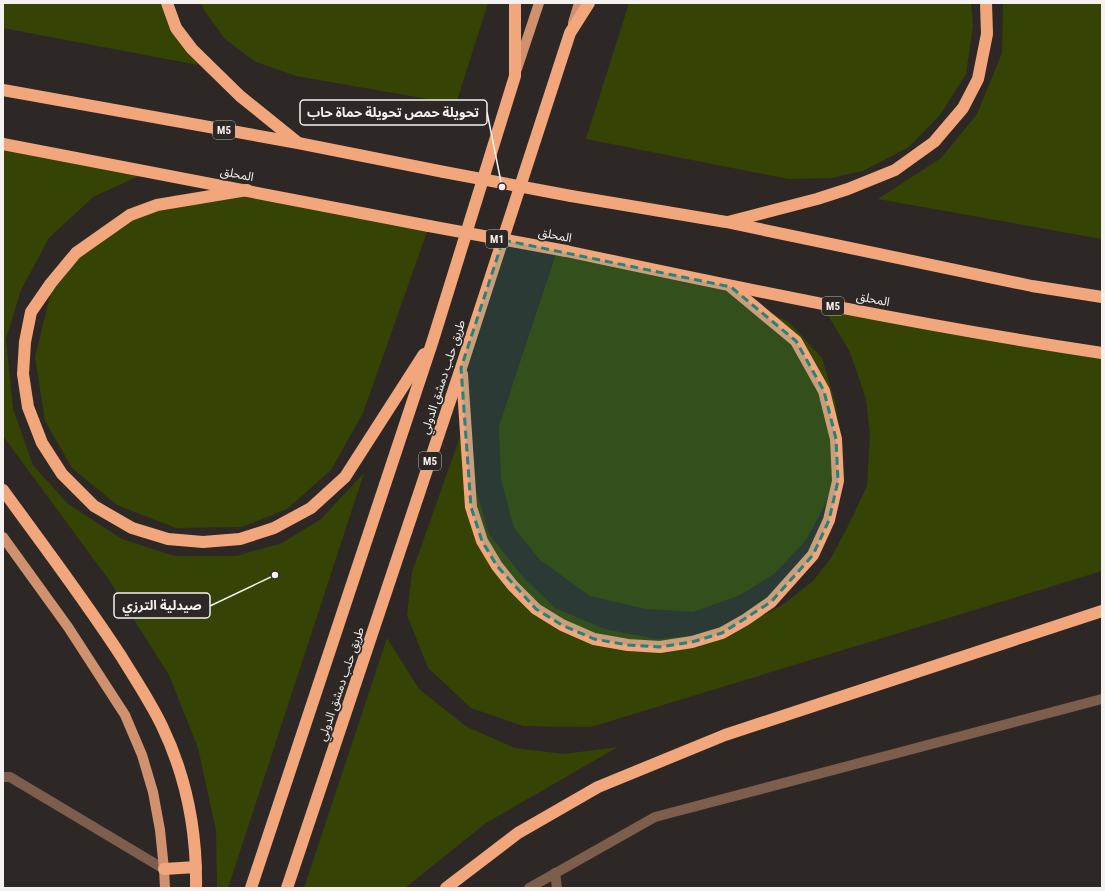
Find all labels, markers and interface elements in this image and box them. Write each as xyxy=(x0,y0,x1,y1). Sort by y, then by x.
callout: تحويلة حمص تحويلة حماة حاب xyxy=(300,100,487,125)
text: تحويلة حمص تحويلة حماة حاب xyxy=(307,105,479,120)
road number: M5 xyxy=(213,121,235,139)
street label: المحلق xyxy=(219,164,255,185)
street label: المحلق xyxy=(537,225,573,246)
road number: M1 xyxy=(486,230,508,248)
street label: المحلق xyxy=(855,289,891,310)
road number: M5 xyxy=(822,297,844,315)
street label: طريق حلب دمشق الدولي xyxy=(418,318,471,437)
road number: M5 xyxy=(419,452,441,470)
callout: صيدلية الترزي xyxy=(114,593,210,618)
text: صيدلية الترزي xyxy=(122,598,202,616)
street label: طريق حلب دمشق الدولي xyxy=(315,625,370,744)

